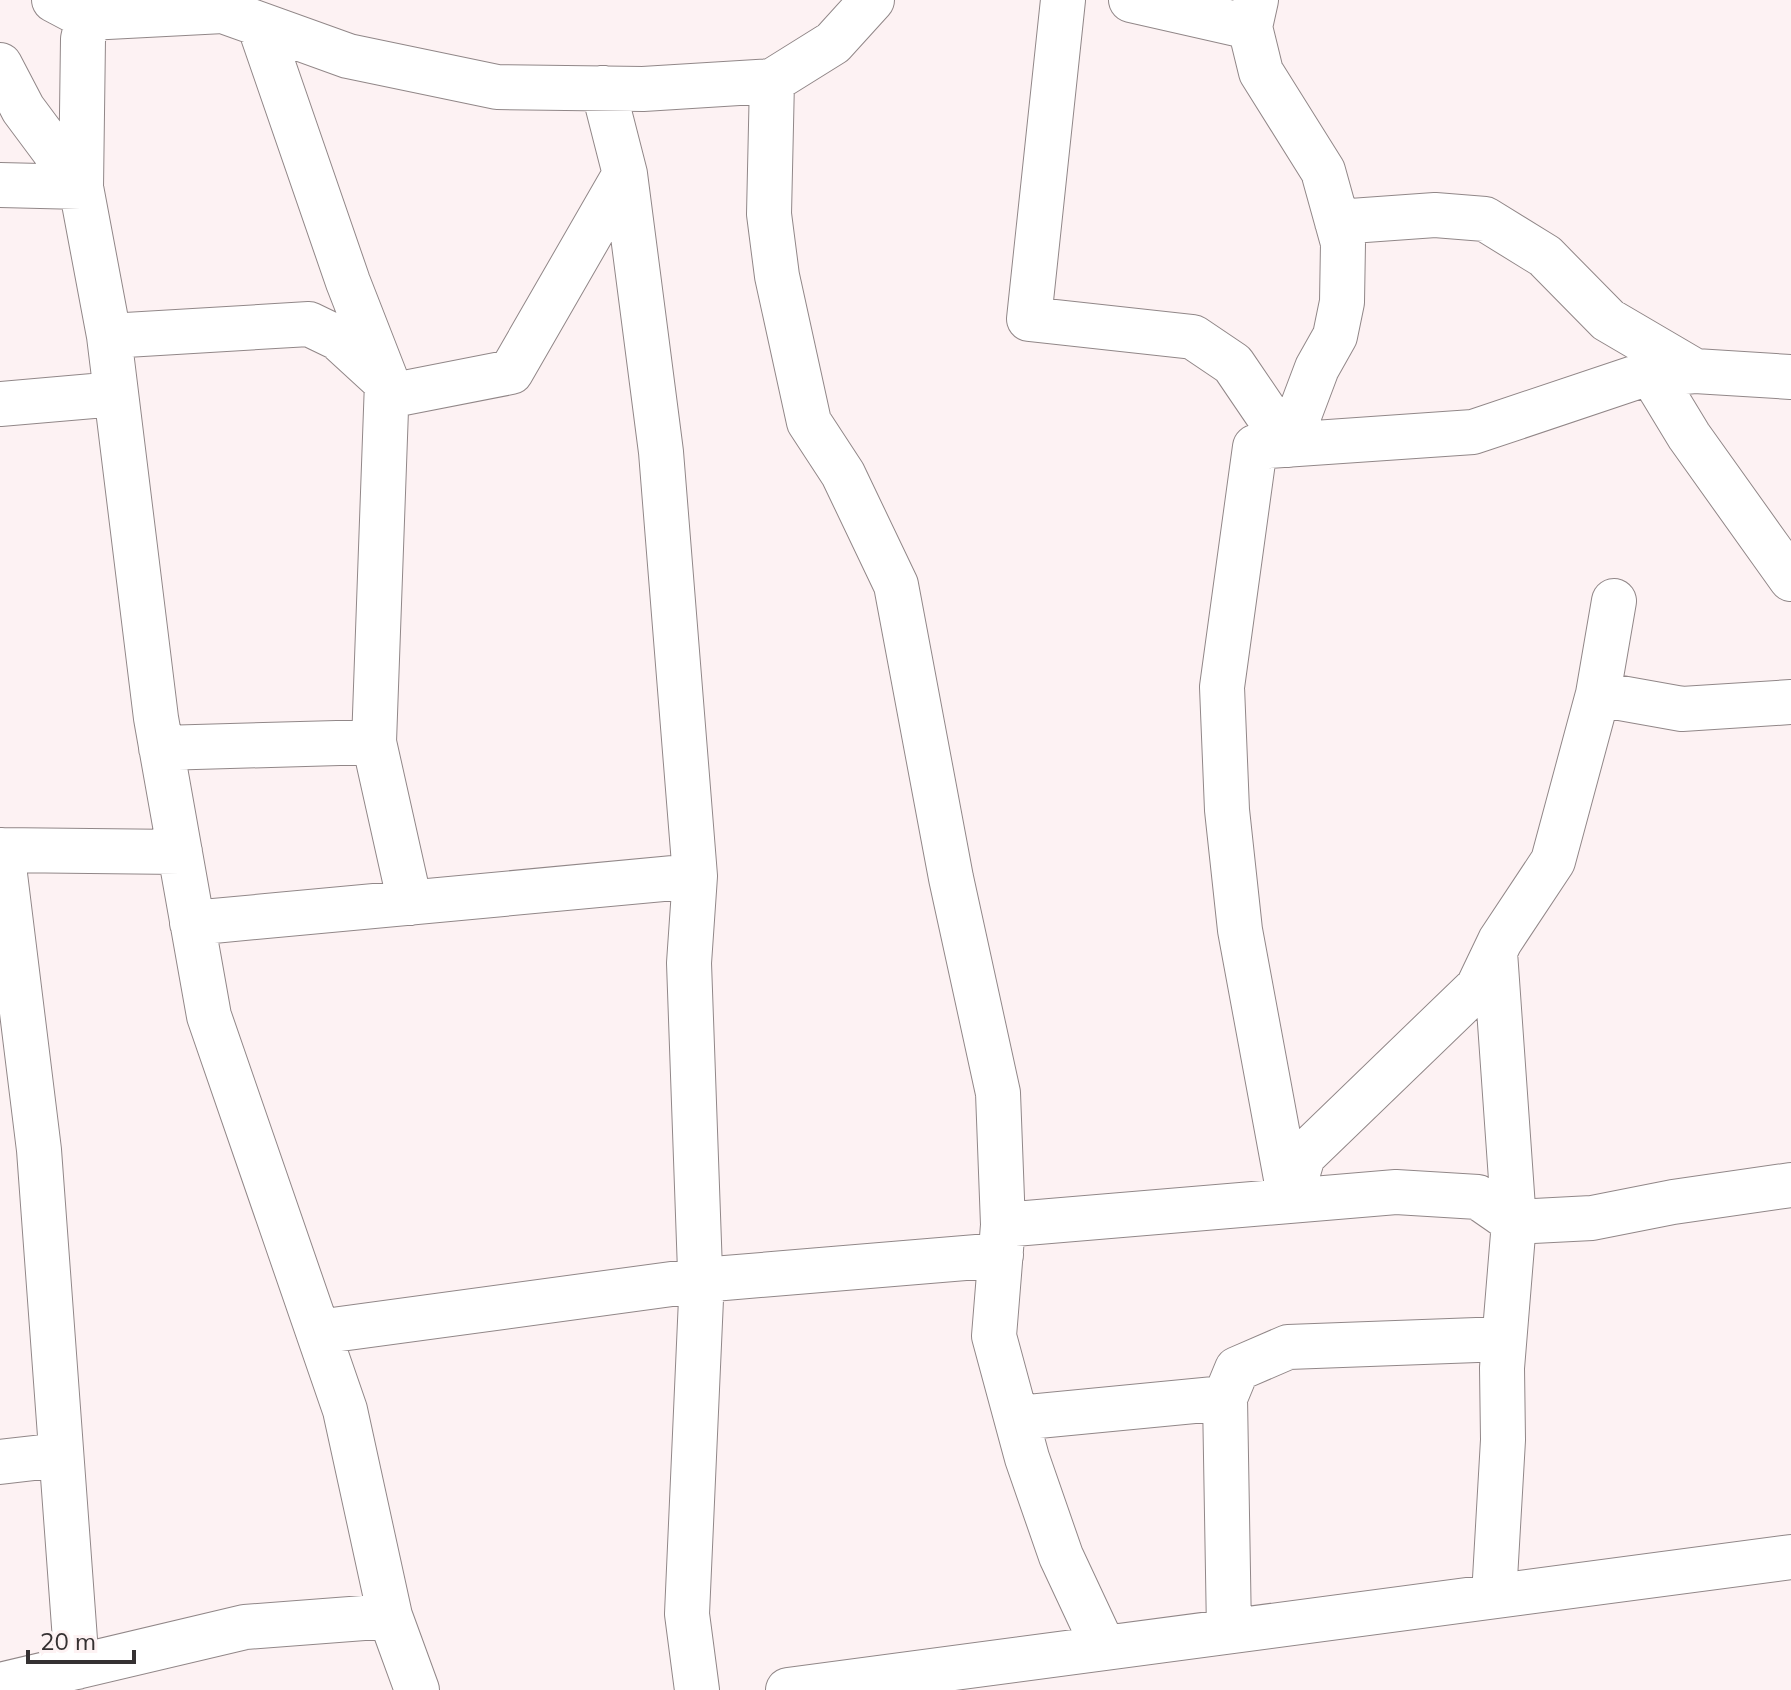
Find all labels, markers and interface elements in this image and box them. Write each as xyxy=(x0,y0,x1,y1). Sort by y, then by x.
scale bar xyxy=(28,1614,134,1664)
text: 20 m xyxy=(40,1626,96,1656)

